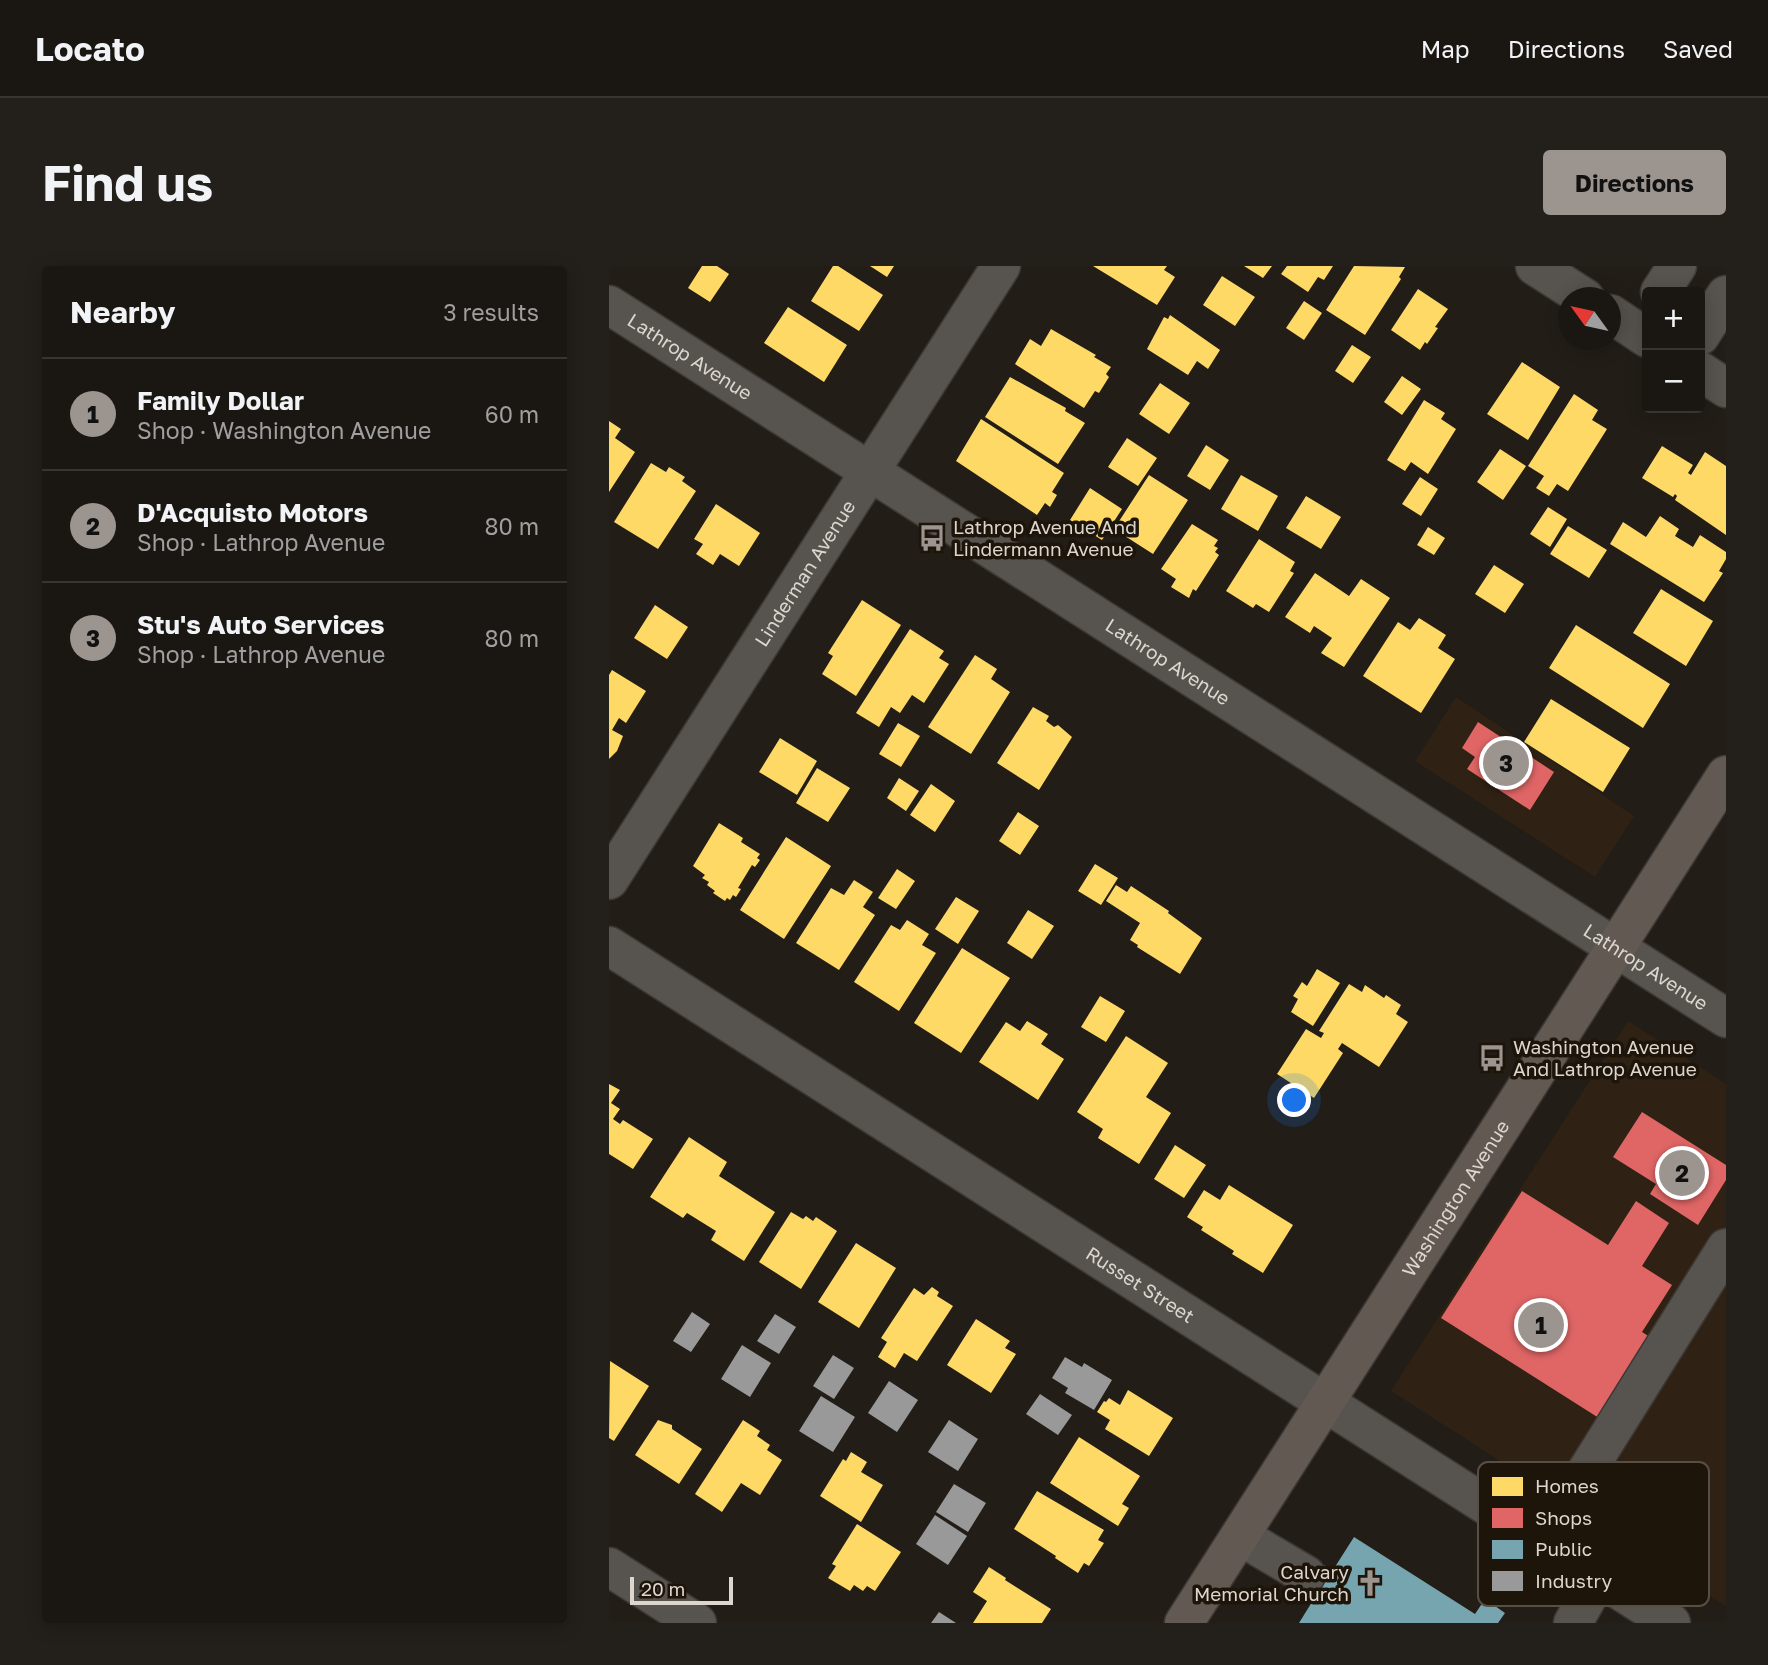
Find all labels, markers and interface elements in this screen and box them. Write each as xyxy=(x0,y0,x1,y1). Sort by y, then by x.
text: Locato xyxy=(35,29,145,68)
text: Map xyxy=(1421,34,1470,63)
text: Directions xyxy=(1508,34,1625,63)
text: Saved xyxy=(1663,34,1733,63)
button: Directions xyxy=(1543,150,1726,215)
text: Find us xyxy=(42,153,213,212)
north arrow xyxy=(1558,287,1621,350)
map controls xyxy=(1642,287,1705,413)
button: + xyxy=(1642,287,1705,350)
text: Nearby xyxy=(70,294,175,330)
text: 3 results xyxy=(443,298,539,326)
street label: Lathrop Avenue xyxy=(624,308,757,404)
button: − xyxy=(1642,350,1705,413)
text: Family Dollar xyxy=(137,385,304,416)
text: 1 xyxy=(87,400,99,428)
text: 60 m xyxy=(485,400,539,428)
text: Shop · Washington Avenue xyxy=(137,416,431,444)
street label: Linderman Avenue xyxy=(749,496,860,650)
text: D'Acquisto Motors xyxy=(137,497,368,528)
text: 2 xyxy=(86,512,100,540)
text: 80 m xyxy=(485,512,539,540)
place label: Lathrop Avenue And Lindermann Avenue xyxy=(953,515,1137,560)
bus stop icon: Lathrop Avenue And Lindermann Avenue xyxy=(917,523,947,553)
text: Shop · Lathrop Avenue xyxy=(137,528,385,556)
text: Stu's Auto Services xyxy=(137,609,385,640)
street label: Lathrop Avenue xyxy=(1102,613,1235,709)
text: 3 xyxy=(86,624,100,652)
text: 80 m xyxy=(485,624,539,652)
text: Shop · Lathrop Avenue xyxy=(137,640,385,668)
pin: 3 xyxy=(1483,737,1529,789)
street label: Lathrop Avenue xyxy=(1580,918,1713,1015)
place label: Washington Avenue And Lathrop Avenue xyxy=(1513,1035,1697,1080)
bus stop icon: Washington Avenue And Lathrop Avenue xyxy=(1477,1043,1507,1073)
your location xyxy=(1277,1083,1311,1117)
street label: Washington Avenue xyxy=(1397,1116,1513,1281)
pin: 2 xyxy=(1659,1147,1705,1199)
street label: Russet Street xyxy=(1082,1241,1199,1327)
pin: 1 xyxy=(1518,1299,1564,1351)
legend xyxy=(1478,1462,1709,1606)
text: Homes xyxy=(1535,1474,1599,1497)
text: Shops xyxy=(1535,1506,1592,1529)
text: Public xyxy=(1535,1537,1592,1560)
place label: Calvary Memorial Church xyxy=(1194,1560,1349,1605)
church icon: Calvary Memorial Church xyxy=(1355,1568,1385,1598)
text: Industry xyxy=(1535,1569,1612,1592)
scale bar xyxy=(630,1574,733,1606)
text: 20 m xyxy=(641,1577,685,1600)

